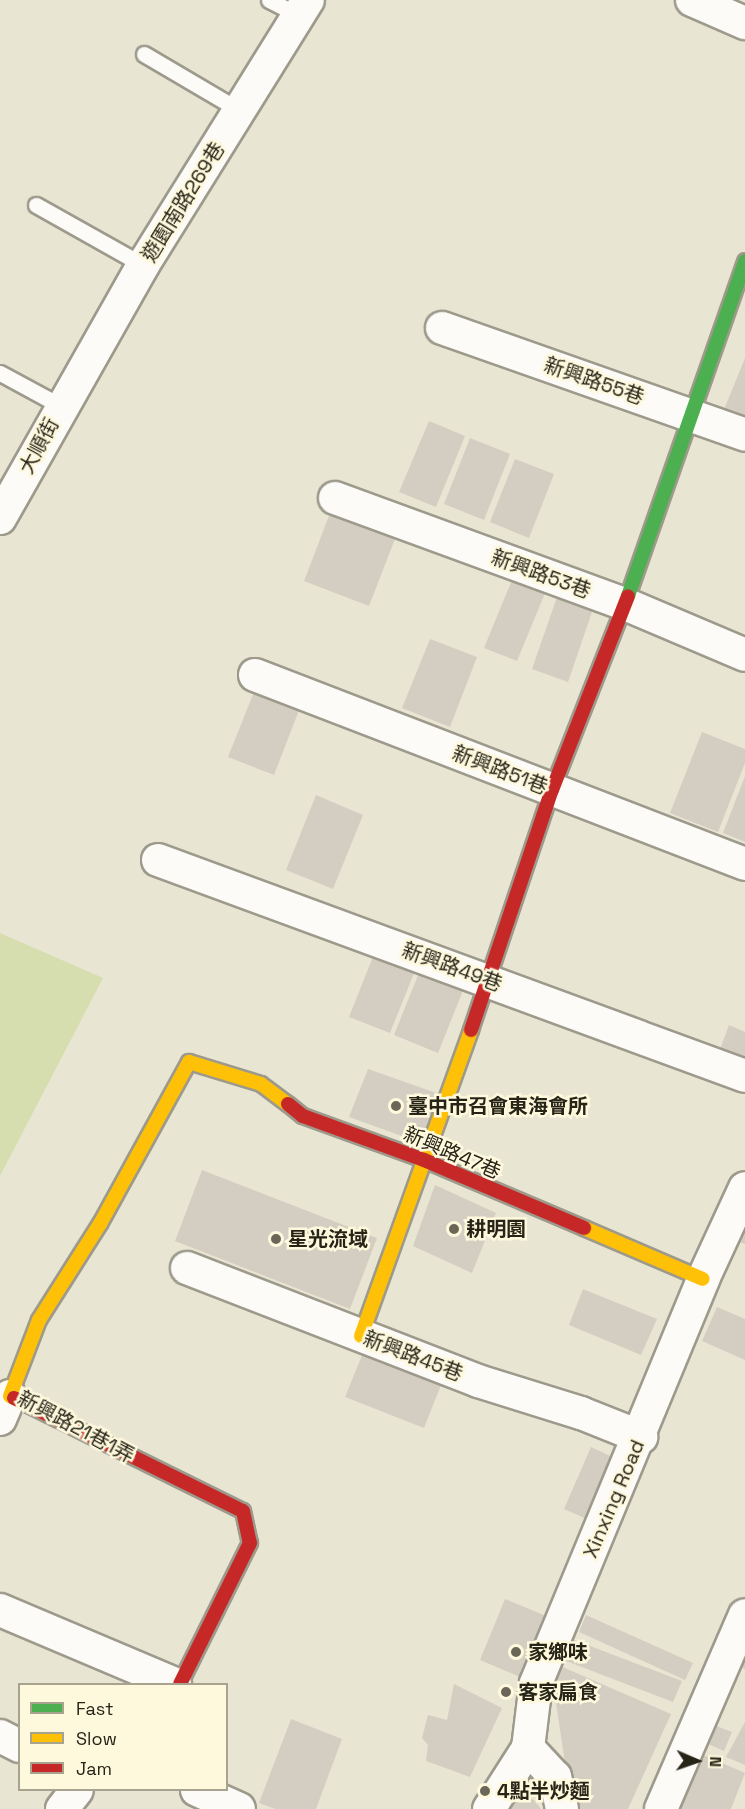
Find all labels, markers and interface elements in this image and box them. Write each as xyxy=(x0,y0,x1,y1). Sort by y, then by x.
street label: 遊園南路269巷 xyxy=(137,138,229,266)
street label: 新興路55巷 xyxy=(541,353,647,409)
street label: 大順街 xyxy=(14,414,64,478)
street label: 新興路53巷 xyxy=(488,545,594,603)
street label: 新興路51巷 xyxy=(449,741,551,799)
street label: 新興路49巷 xyxy=(399,938,505,996)
place label: 臺中市召會東海會所 xyxy=(408,1094,588,1118)
marker: 臺中市召會東海會所 xyxy=(389,1099,403,1113)
street label: 新興路47巷 xyxy=(400,1122,504,1184)
place label: 耕明園 xyxy=(466,1217,526,1241)
marker: 耕明園 xyxy=(447,1222,461,1236)
place label: 星光流域 xyxy=(288,1227,368,1251)
marker: 星光流域 xyxy=(269,1232,283,1246)
street label: 新興路45巷 xyxy=(360,1326,466,1386)
street label: 新興路21巷1弄 xyxy=(14,1386,138,1468)
street label: Xinxing Road xyxy=(578,1436,650,1562)
place label: 家鄉味 xyxy=(528,1640,588,1664)
marker: 家鄉味 xyxy=(509,1645,523,1659)
place label: 客家扁食 xyxy=(518,1680,598,1704)
legend xyxy=(18,1683,228,1791)
marker: 客家扁食 xyxy=(499,1685,513,1699)
text: Fast xyxy=(76,1697,113,1720)
text: Slow xyxy=(76,1727,117,1750)
north arrow xyxy=(667,1731,727,1791)
text: N xyxy=(705,1756,726,1767)
text: Jam xyxy=(76,1757,112,1780)
place label: 4點半炒麵 xyxy=(497,1779,590,1803)
marker: 4點半炒麵 xyxy=(478,1784,492,1798)

